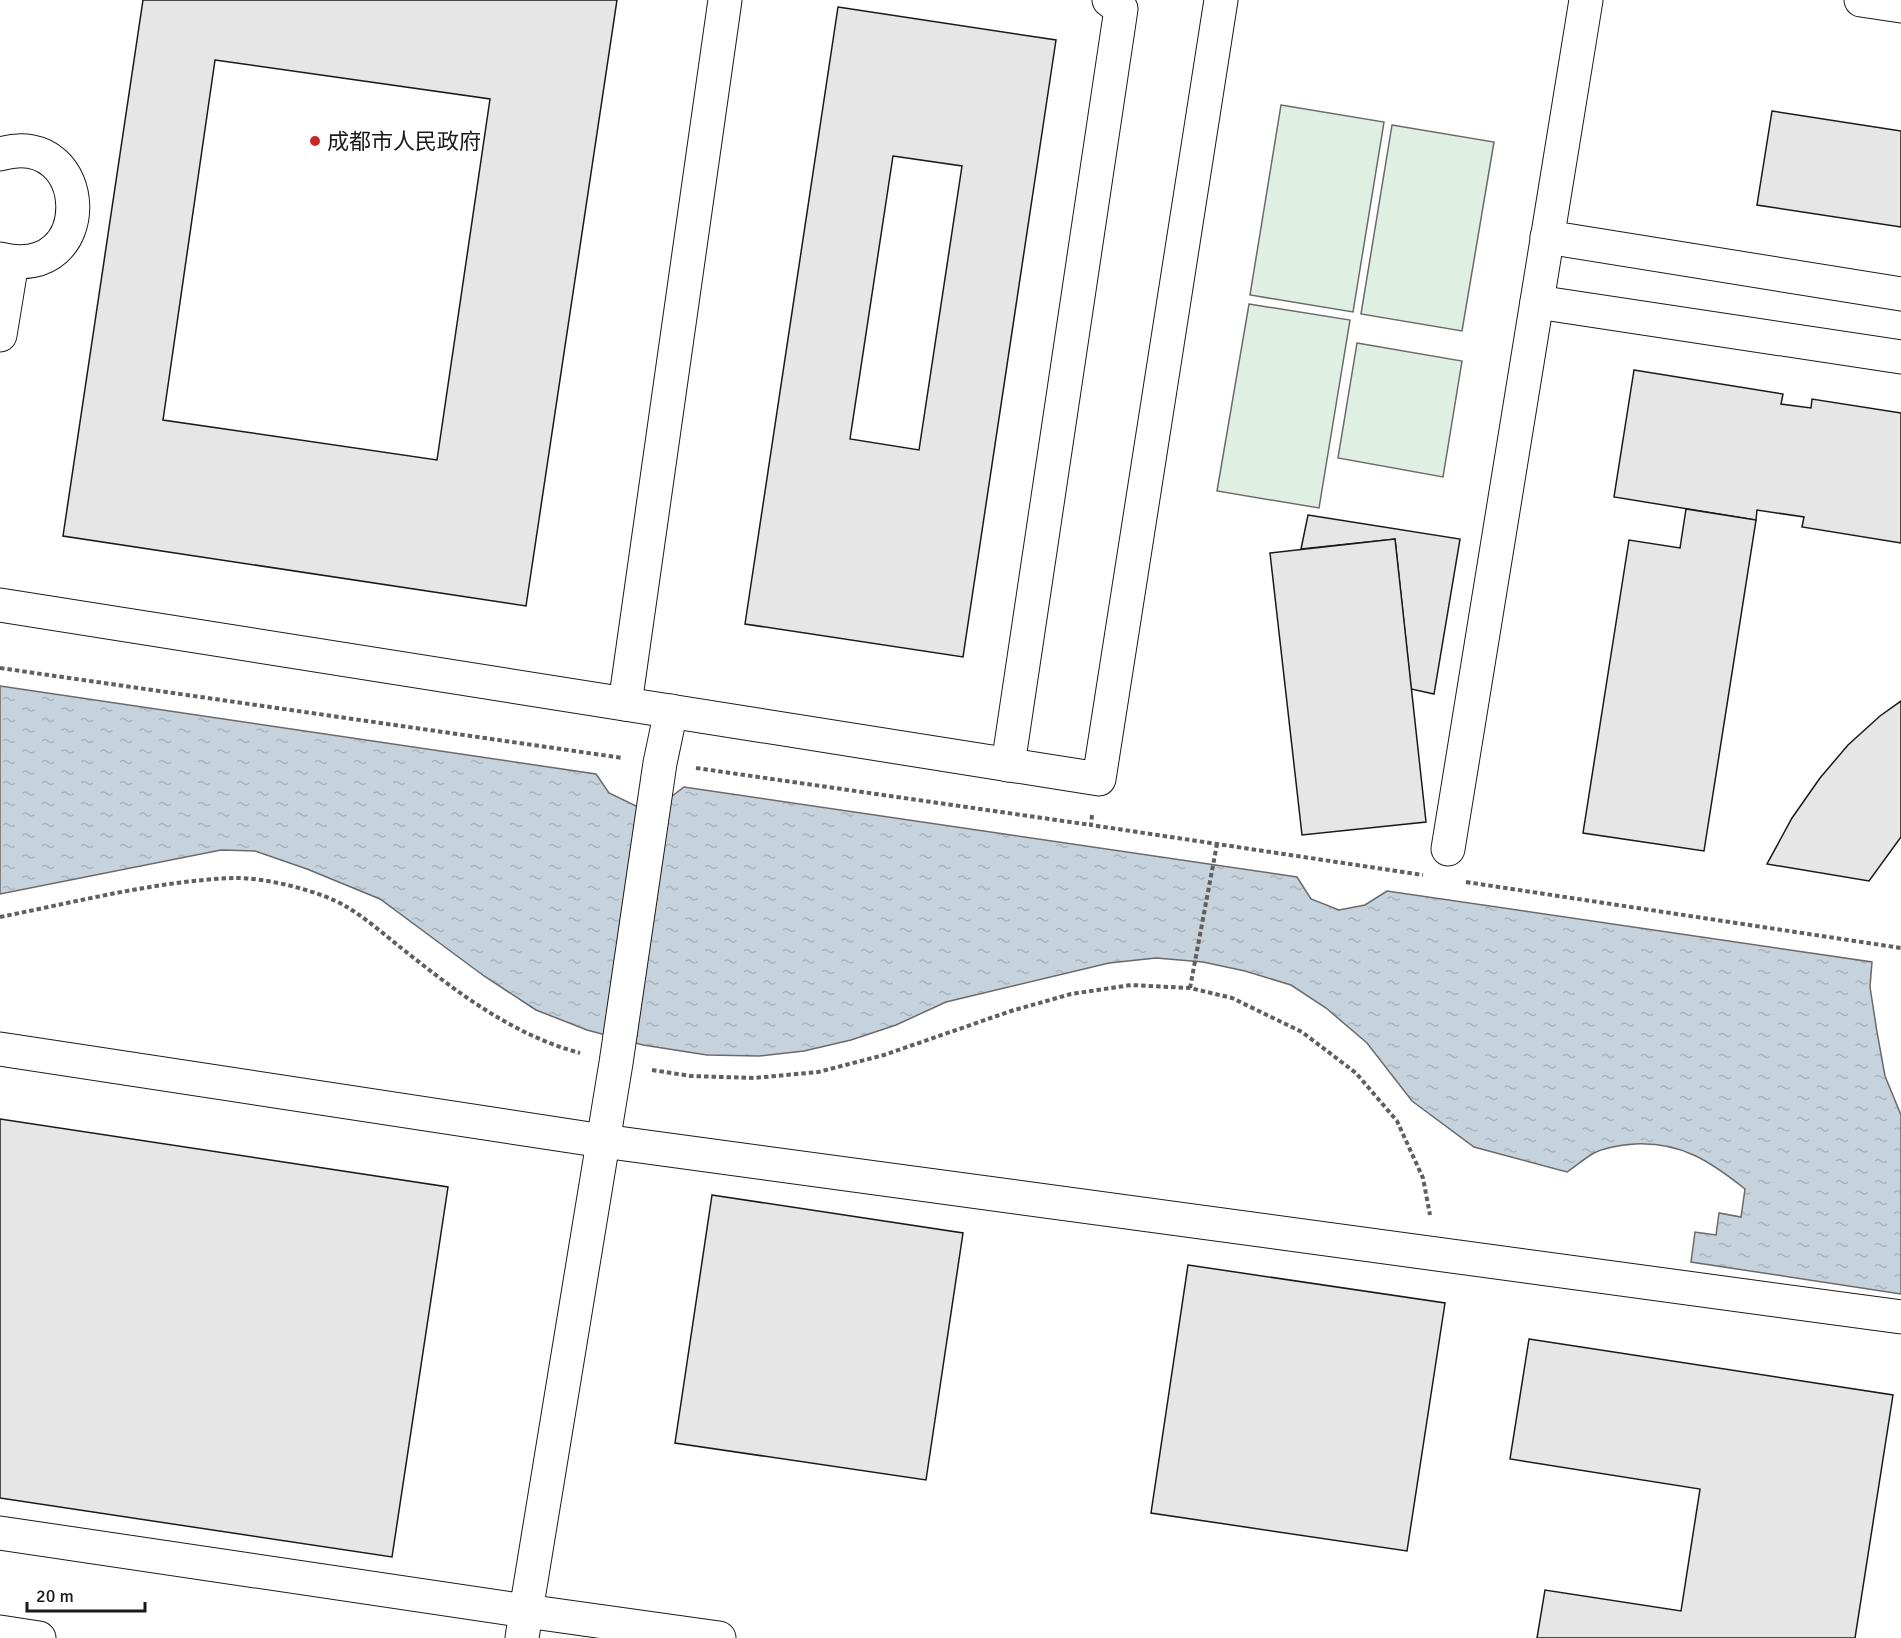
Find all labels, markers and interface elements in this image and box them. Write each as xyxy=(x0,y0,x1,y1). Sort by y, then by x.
place label: 成都市人民政府 xyxy=(327,128,481,155)
marker: 成都市人民政府 xyxy=(308,134,322,148)
scale bar xyxy=(27,1575,146,1613)
text: 20 m xyxy=(36,1585,74,1607)

